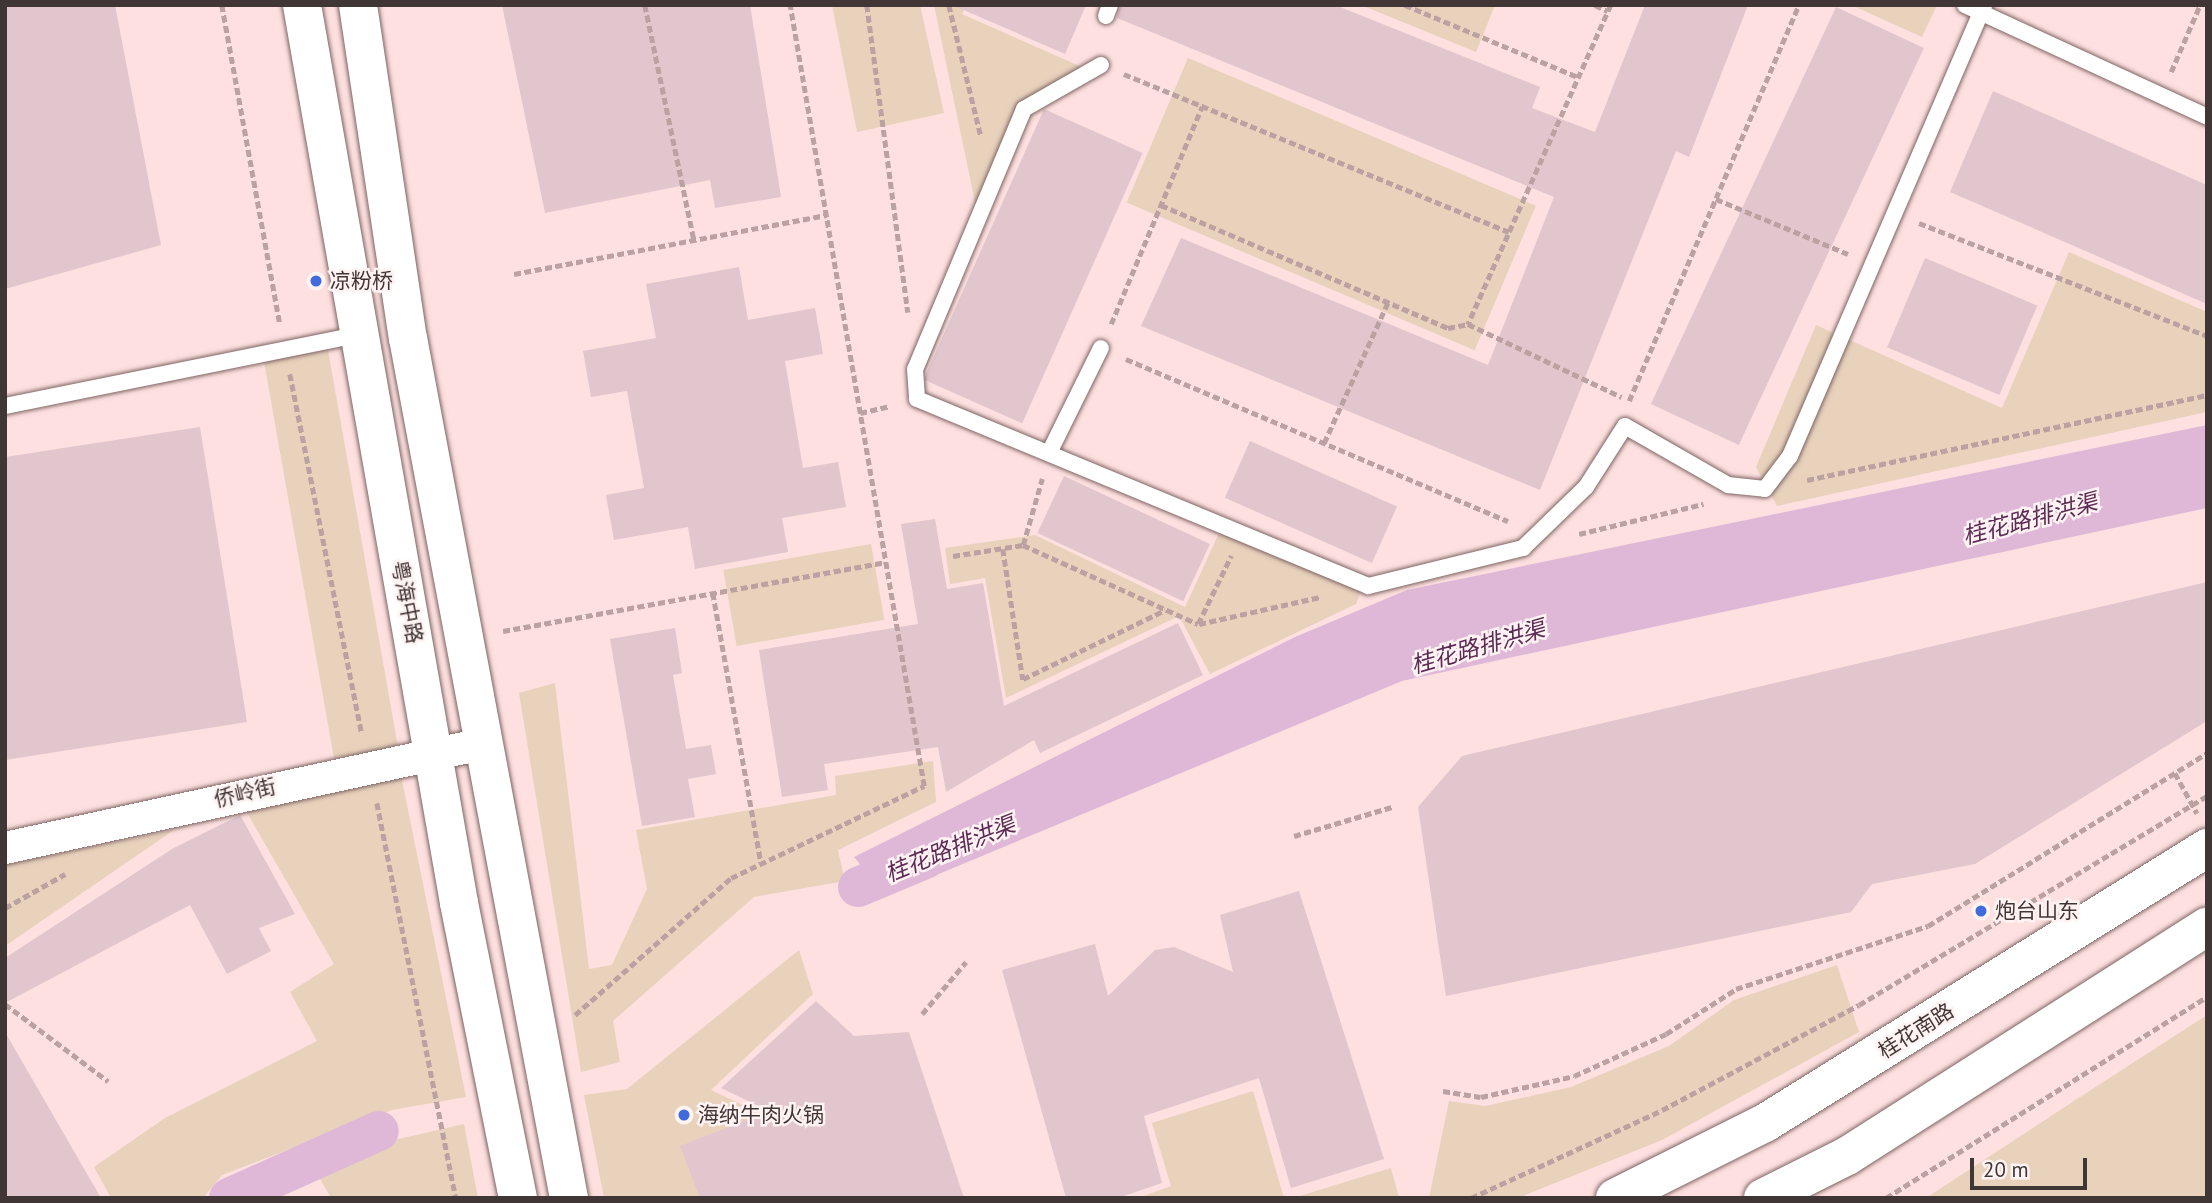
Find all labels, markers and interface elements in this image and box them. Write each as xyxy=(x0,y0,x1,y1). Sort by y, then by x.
place label: 凉粉桥 xyxy=(330,268,393,294)
marker: 凉粉桥 xyxy=(308,273,324,289)
water label: 桂花路排洪渠 xyxy=(1960,488,2100,550)
street label: 粤海中路 xyxy=(387,558,427,646)
water label: 桂花路排洪渠 xyxy=(1408,615,1548,679)
street label: 侨岭街 xyxy=(211,774,279,812)
water label: 桂花路排洪渠 xyxy=(881,810,1019,888)
place label: 炮台山东 xyxy=(1995,898,2079,924)
marker: 炮台山东 xyxy=(1973,903,1989,919)
street label: 桂花南路 xyxy=(1874,998,1958,1064)
place label: 海纳牛肉火锅 xyxy=(698,1102,824,1128)
marker: 海纳牛肉火锅 xyxy=(676,1107,692,1123)
scale bar xyxy=(1974,1144,2091,1188)
text: 20 m xyxy=(1983,1156,2029,1183)

